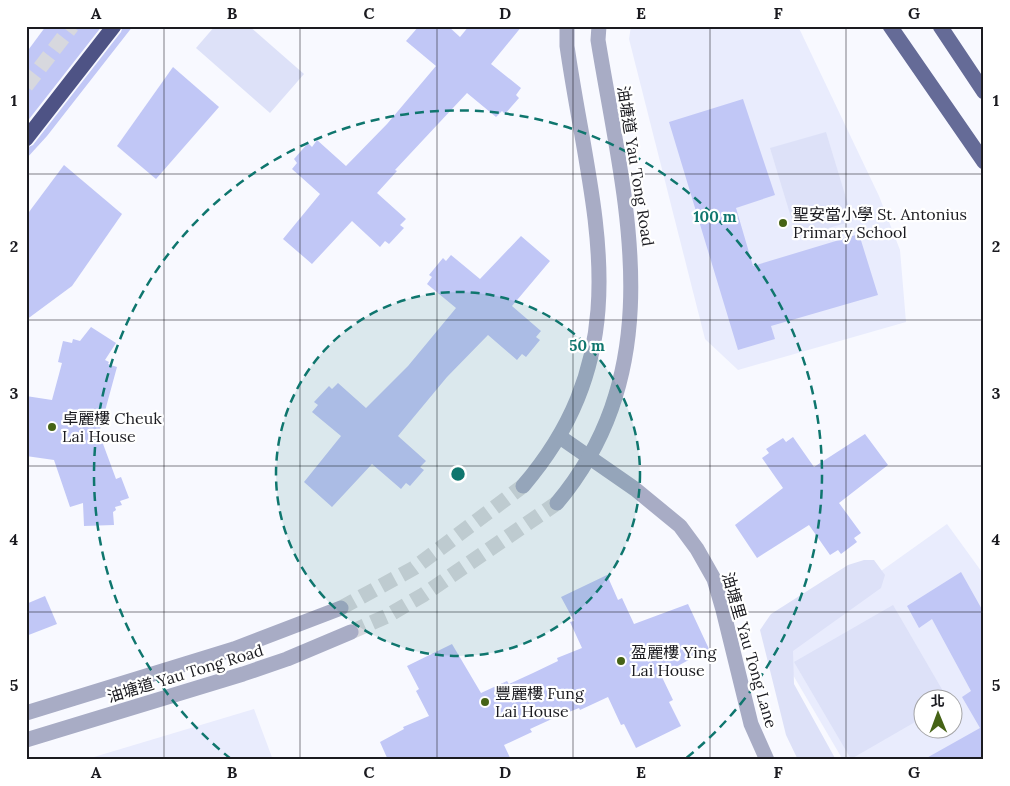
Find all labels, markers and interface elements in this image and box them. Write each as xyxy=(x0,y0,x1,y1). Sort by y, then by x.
text: A xyxy=(91,3,102,23)
text: B xyxy=(227,3,238,23)
text: C xyxy=(363,3,375,23)
text: D xyxy=(499,3,511,23)
text: E xyxy=(636,3,646,23)
text: F xyxy=(773,3,783,23)
text: G xyxy=(908,3,920,23)
street label: 油塘道 Yau Tong Road xyxy=(613,84,659,248)
text: 1 xyxy=(11,90,17,110)
text: 1 xyxy=(993,90,999,110)
place label: 聖安當小學 St. Antonius Primary School xyxy=(793,204,967,242)
text: 100 m xyxy=(694,207,737,226)
marker: 聖安當小學 St. Antonius Primary School xyxy=(777,217,789,229)
text: 2 xyxy=(10,236,18,256)
text: 2 xyxy=(992,236,1000,256)
text: 50 m xyxy=(569,336,605,355)
text: 3 xyxy=(10,383,19,403)
text: 3 xyxy=(992,383,1001,403)
place label: 卓麗樓 Cheuk Lai House xyxy=(62,408,162,446)
marker: 卓麗樓 Cheuk Lai House xyxy=(46,421,58,433)
centre of rings xyxy=(449,465,467,483)
text: 4 xyxy=(10,529,19,549)
text: 4 xyxy=(992,529,1001,549)
street label: 油塘里 Yau Tong Lane xyxy=(718,570,782,731)
street label: 油塘道 Yau Tong Road xyxy=(105,640,266,706)
place label: 盈麗樓 Ying Lai House xyxy=(631,642,717,680)
marker: 盈麗樓 Ying Lai House xyxy=(615,655,627,667)
text: 5 xyxy=(10,675,19,695)
text: 5 xyxy=(992,675,1001,695)
place label: 豐麗樓 Fung Lai House xyxy=(495,683,585,721)
north arrow xyxy=(912,688,962,738)
text: 北 xyxy=(931,692,945,710)
marker: 豐麗樓 Fung Lai House xyxy=(479,696,491,708)
text: A xyxy=(91,762,102,782)
text: B xyxy=(227,762,238,782)
text: C xyxy=(363,762,375,782)
text: D xyxy=(499,762,511,782)
text: E xyxy=(636,762,646,782)
text: F xyxy=(773,762,783,782)
text: G xyxy=(908,762,920,782)

